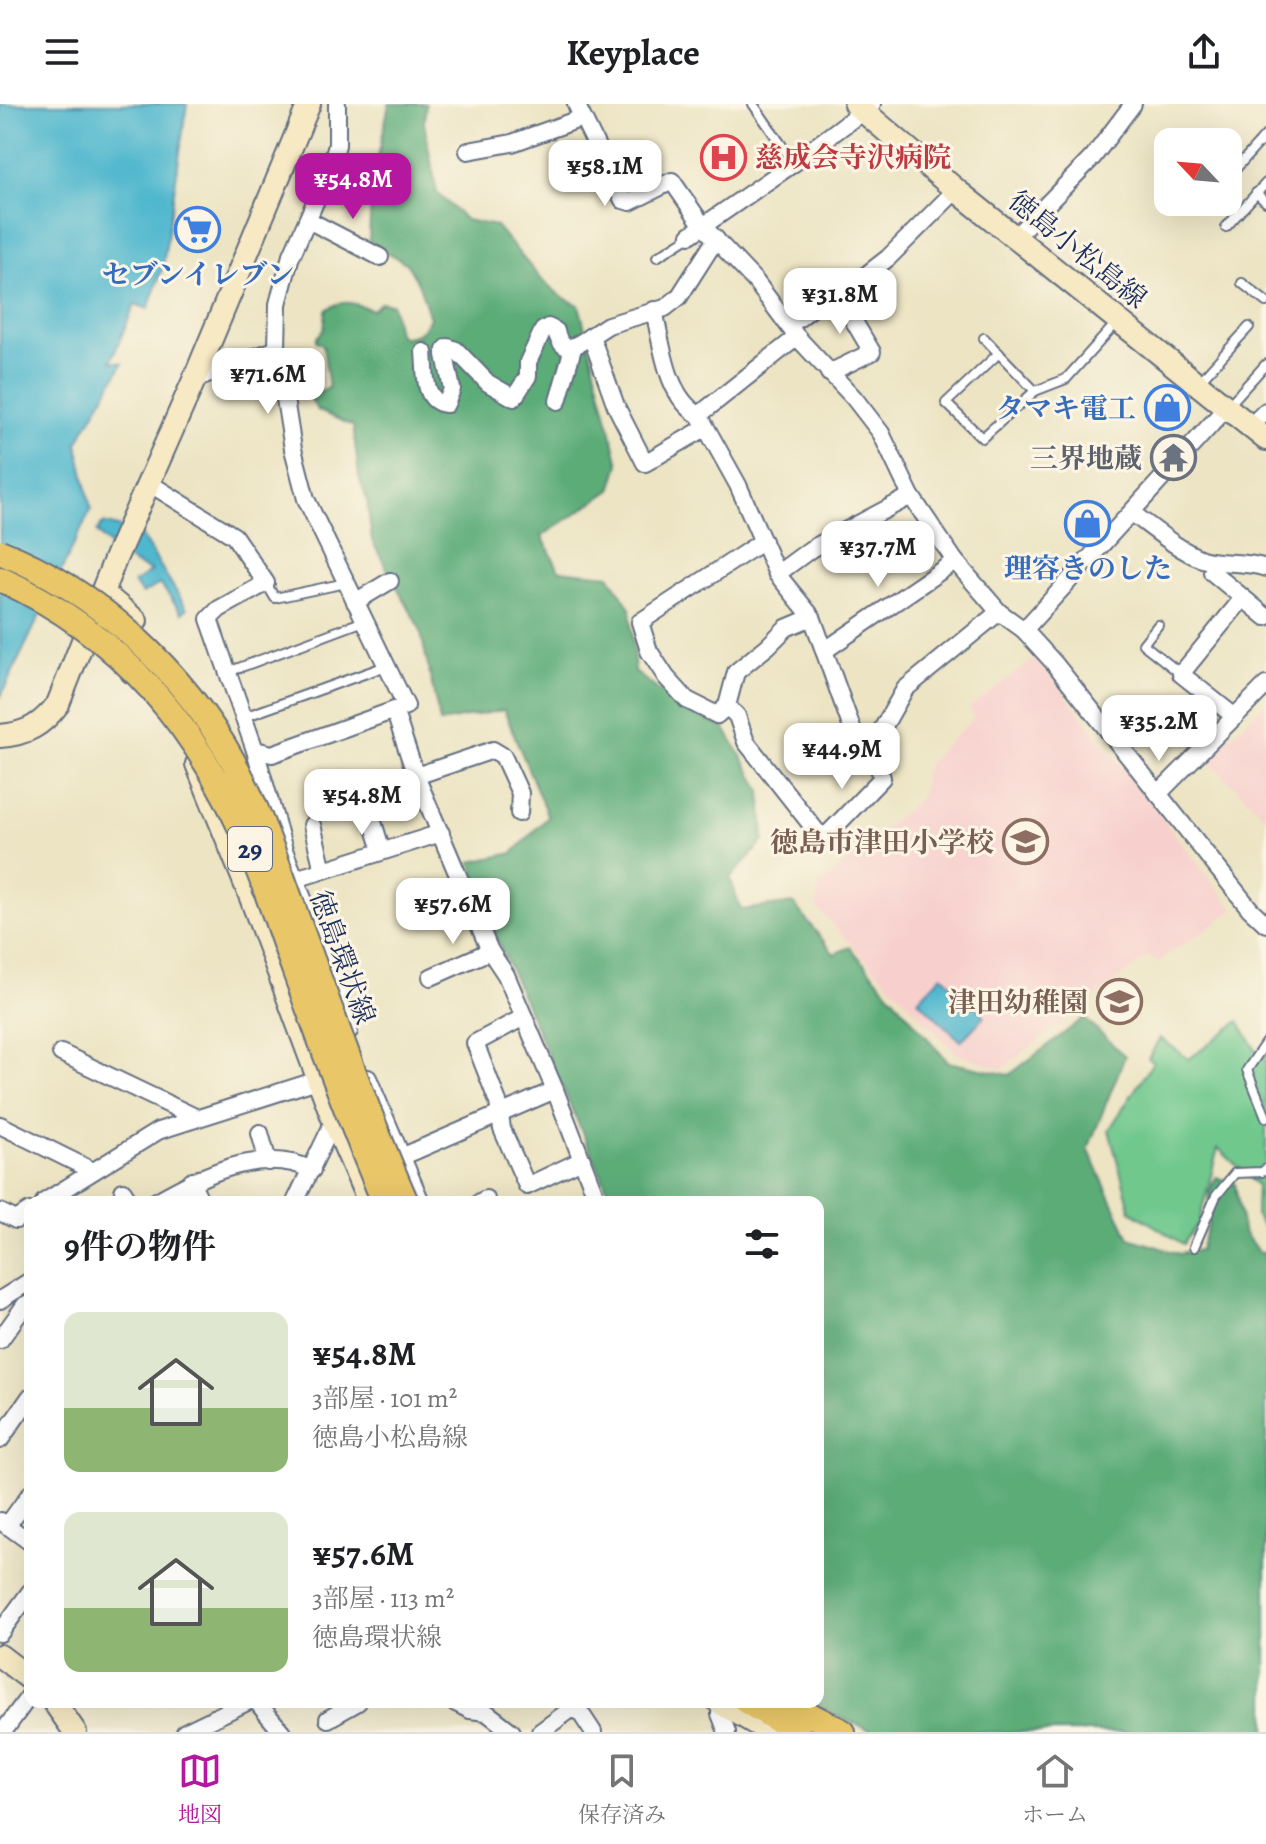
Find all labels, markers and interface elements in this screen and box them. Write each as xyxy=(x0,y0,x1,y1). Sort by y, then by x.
text: Keyplace xyxy=(566,28,700,77)
icon: menu xyxy=(40,30,84,74)
icon: share xyxy=(1182,30,1226,74)
north arrow xyxy=(1154,128,1242,216)
map controls xyxy=(1154,128,1242,216)
hospital icon: 慈成会寺沢病院 xyxy=(700,133,748,181)
place label: 慈成会寺沢病院 xyxy=(755,139,951,177)
pin: ¥58.1M xyxy=(540,140,670,208)
text: ¥58.1M xyxy=(567,148,643,183)
pin: ¥54.8M xyxy=(288,153,418,221)
text: ¥54.8M xyxy=(313,161,393,196)
street label: 徳島小松島線 xyxy=(1000,182,1155,317)
supermarket icon: セブンイレブン xyxy=(174,205,222,253)
place label: セブンイレブン xyxy=(102,256,294,294)
pin: ¥31.8M xyxy=(775,268,905,336)
text: ¥31.8M xyxy=(802,276,878,311)
pin: ¥71.6M xyxy=(203,348,333,416)
text: ¥71.6M xyxy=(230,356,306,391)
shop icon: タマキ電工 xyxy=(1143,384,1191,432)
place label: タマキ電工 xyxy=(996,390,1136,428)
temple icon: 三界地蔵 xyxy=(1149,434,1197,482)
place label: 三界地蔵 xyxy=(1030,440,1142,478)
shop icon: 理容きのした xyxy=(1064,500,1112,548)
pin: ¥37.7M xyxy=(813,521,943,589)
text: ¥37.7M xyxy=(839,529,917,564)
place label: 理容きのした xyxy=(1004,550,1172,588)
pin: ¥35.2M xyxy=(1094,695,1224,763)
text: ¥35.2M xyxy=(1120,703,1198,738)
pin: ¥44.9M xyxy=(777,723,907,791)
text: ¥44.9M xyxy=(802,731,882,766)
pin: ¥54.8M xyxy=(297,769,427,837)
text: ¥54.8M xyxy=(322,777,402,812)
school or university icon: 徳島市津田小学校 xyxy=(1001,818,1049,866)
place label: 徳島市津田小学校 xyxy=(770,824,994,862)
road number: 29 xyxy=(228,827,272,871)
pin: ¥57.6M xyxy=(388,878,518,946)
street label: 徳島環状線 xyxy=(300,885,384,1030)
text: ¥57.6M xyxy=(414,886,492,921)
school or university icon: 津田幼稚園 xyxy=(1095,978,1143,1026)
place label: 津田幼稚園 xyxy=(948,984,1088,1022)
icon: filters xyxy=(740,1222,784,1266)
text: 9件の物件 xyxy=(64,1223,216,1270)
text: ¥54.8M xyxy=(312,1330,416,1377)
icon: home xyxy=(128,1344,224,1440)
text: 3部屋 · 101 m² xyxy=(312,1381,457,1416)
text: 徳島小松島線 xyxy=(312,1420,468,1455)
text: ¥57.6M xyxy=(312,1530,414,1577)
icon: home xyxy=(128,1544,224,1640)
text: 3部屋 · 113 m² xyxy=(312,1581,454,1616)
text: 徳島環状線 xyxy=(312,1620,442,1655)
tab: 地図 xyxy=(178,1749,222,1830)
tab: 保存済み xyxy=(578,1749,666,1830)
tab: ホーム xyxy=(1022,1749,1088,1830)

